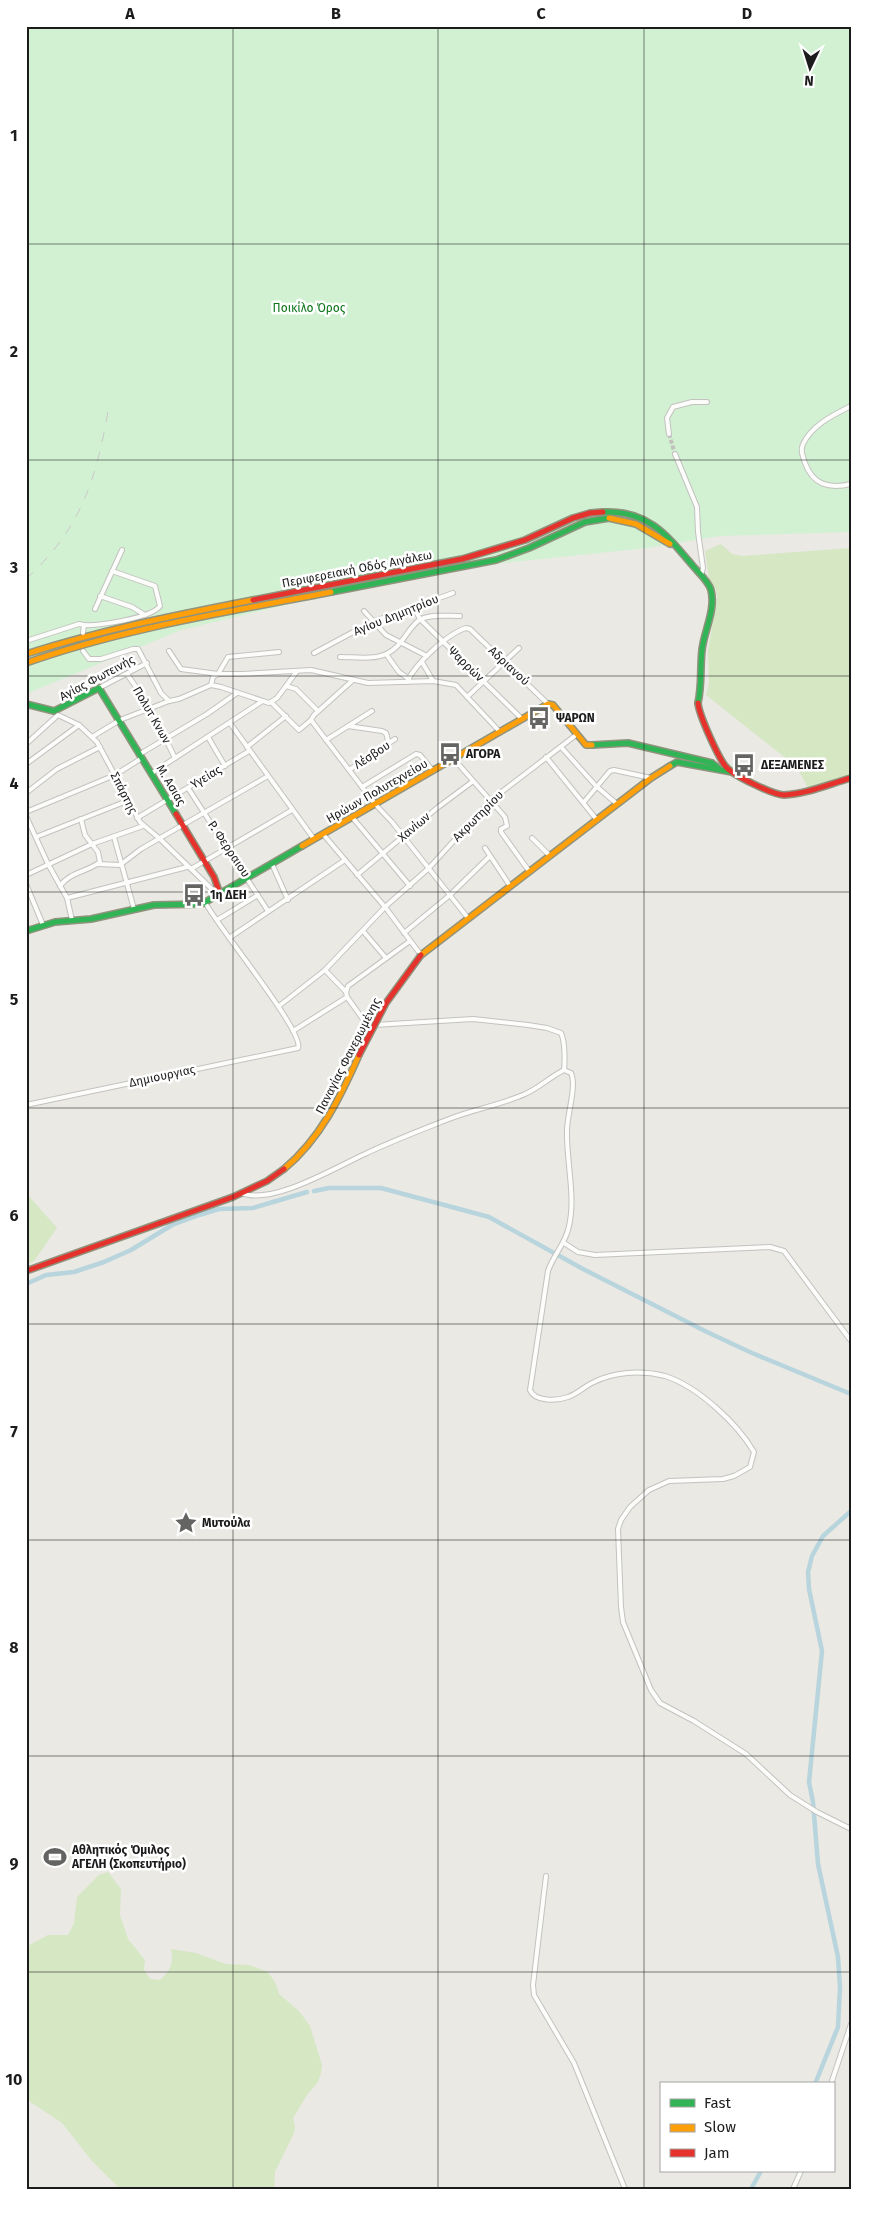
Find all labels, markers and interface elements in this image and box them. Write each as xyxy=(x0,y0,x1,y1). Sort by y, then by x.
text: A xyxy=(124,4,135,23)
text: B xyxy=(331,4,341,23)
text: C xyxy=(536,4,546,23)
text: D xyxy=(742,4,752,23)
north arrow xyxy=(784,42,834,92)
text: N xyxy=(804,72,814,89)
text: 1 xyxy=(10,126,18,145)
park label: Ποικίλο Όρος xyxy=(273,301,346,315)
text: 2 xyxy=(10,342,18,361)
street label: Περιφερειακή Οδός Αιγάλεω xyxy=(281,548,433,590)
text: 3 xyxy=(9,558,18,577)
street label: Αγίου Δημητρίου xyxy=(351,591,441,638)
street label: Ψαρρών xyxy=(445,644,487,685)
street label: Αδριανού xyxy=(486,644,533,689)
street label: Αγίας Φωτεινής xyxy=(57,652,137,704)
street label: Πολυτ Κνων xyxy=(130,684,174,746)
bus stop icon: ΨΑΡΩΝ xyxy=(526,705,552,731)
place label: ΨΑΡΩΝ xyxy=(556,711,595,725)
street label: Λέσβου xyxy=(351,738,393,772)
bus stop icon: ΑΓΟΡΑ xyxy=(437,741,463,767)
place label: ΑΓΟΡΑ xyxy=(465,747,501,761)
bus stop icon: ΔΕΞΑΜΕΝΕΣ xyxy=(731,752,757,778)
street label: Ηρώων Πολυτεχνείου xyxy=(324,756,430,826)
place label: ΔΕΞΑΜΕΝΕΣ xyxy=(760,758,824,772)
street label: Μ. Ασιας xyxy=(153,762,189,808)
street label: Υγείας xyxy=(188,762,224,792)
street label: Σπάρτης xyxy=(108,770,141,816)
text: 4 xyxy=(9,774,19,793)
street label: Ακρωτηρίου xyxy=(450,788,506,844)
street label: Χανίων xyxy=(395,809,433,844)
street label: Ρ. Φερραιου xyxy=(205,818,253,880)
bus stop icon: 1η ΔΕΗ xyxy=(181,882,207,908)
place label: 1η ΔΕΗ xyxy=(210,888,247,902)
text: 5 xyxy=(10,990,19,1009)
street label: Παναγίας Φανερωμένης xyxy=(313,995,384,1116)
street label: Δημιουργιας xyxy=(128,1062,197,1090)
text: 6 xyxy=(9,1206,19,1225)
text: 7 xyxy=(10,1422,18,1441)
place icon: Μυτούλα xyxy=(173,1510,199,1536)
place label: Μυτούλα xyxy=(202,1515,251,1530)
text: 8 xyxy=(9,1638,19,1657)
place label: Αθλητικός Όμιλος ΑΓΕΛΗ (Σκοπευτήριο) xyxy=(71,1842,186,1871)
sports icon: Αθλητικός Όμιλος ΑΓΕΛΗ (Σκοπευτήριο) xyxy=(42,1844,68,1870)
text: 9 xyxy=(10,1854,19,1873)
text: 10 xyxy=(6,2070,22,2089)
legend xyxy=(660,2082,834,2172)
text: Fast xyxy=(704,2094,731,2112)
text: Slow xyxy=(704,2118,736,2136)
text: Jam xyxy=(704,2144,730,2162)

